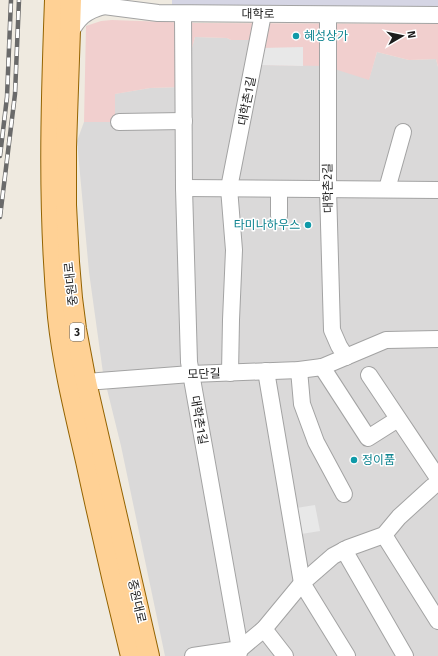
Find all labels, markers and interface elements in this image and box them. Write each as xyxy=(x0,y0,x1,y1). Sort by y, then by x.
street label: 대학로 xyxy=(241,7,275,21)
north arrow xyxy=(382,16,422,56)
place label: 혜성상가 xyxy=(304,29,348,43)
text: N xyxy=(404,30,418,39)
marker: 혜성상가 xyxy=(291,31,301,41)
street label: 대학촌1길 xyxy=(235,75,259,127)
street label: 대학촌2길 xyxy=(321,163,335,213)
place label: 타미나하우스 xyxy=(234,218,300,232)
marker: 타미나하우스 xyxy=(303,220,313,230)
street label: 중원대로 xyxy=(62,261,80,307)
road number: 3 xyxy=(70,323,84,341)
street label: 모단길 xyxy=(187,366,221,382)
street label: 대학촌1길 xyxy=(188,394,210,446)
place label: 정이품 xyxy=(362,453,395,467)
marker: 정이품 xyxy=(349,455,359,465)
street label: 중원대로 xyxy=(125,578,149,624)

